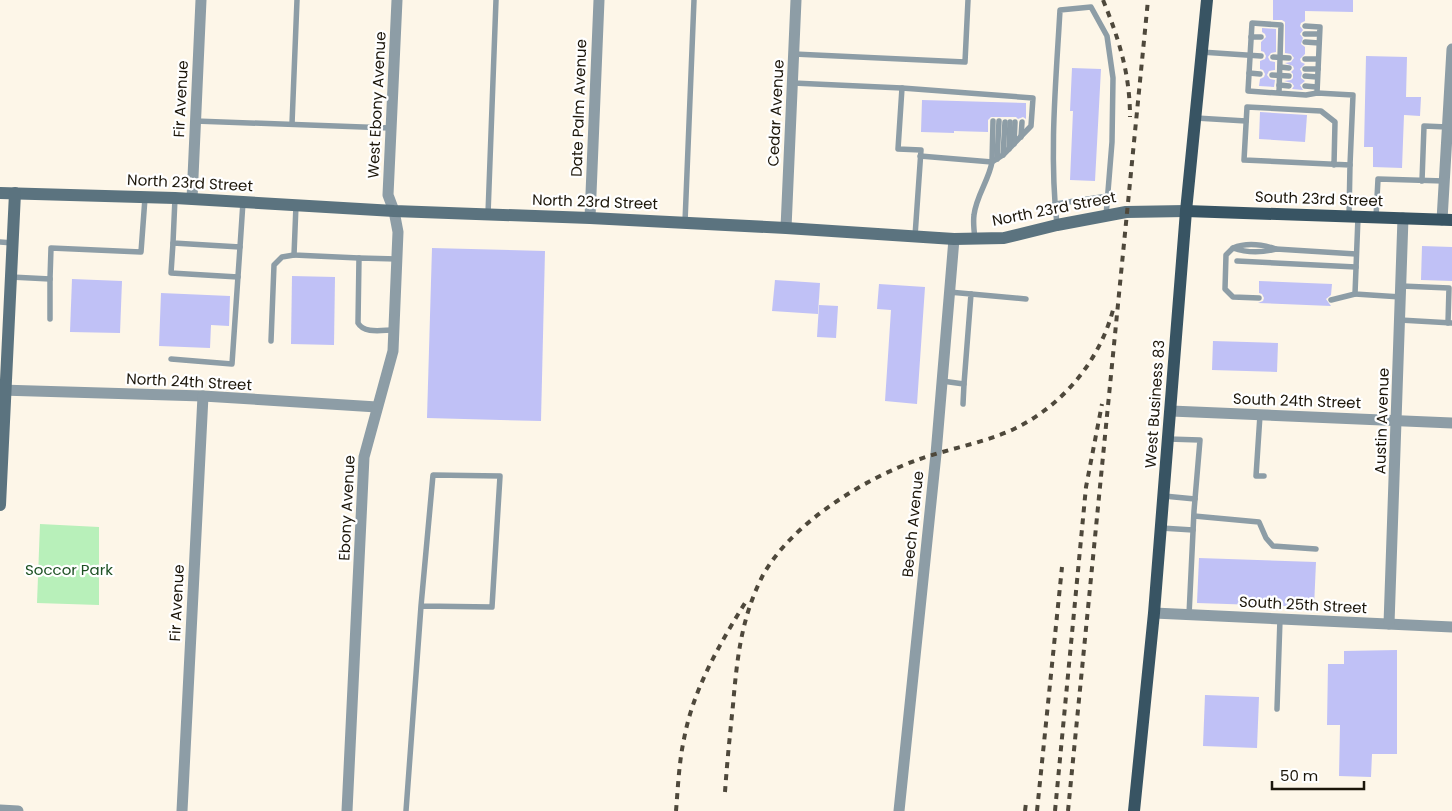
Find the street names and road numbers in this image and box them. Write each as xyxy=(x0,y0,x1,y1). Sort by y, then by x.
street label: West Ebony Avenue xyxy=(362,31,391,179)
street label: Date Palm Avenue xyxy=(566,39,591,177)
street label: Cedar Avenue xyxy=(762,59,789,167)
street label: Fir Avenue xyxy=(168,60,193,138)
street label: North 23rd Street xyxy=(127,169,253,196)
street label: North 23rd Street xyxy=(990,186,1118,231)
street label: South 23rd Street xyxy=(1255,186,1383,211)
street label: North 23rd Street xyxy=(532,189,658,214)
street label: West Business 83 xyxy=(1140,339,1169,469)
street label: Austin Avenue xyxy=(1369,367,1394,475)
street label: North 24th Street xyxy=(126,368,252,395)
street label: South 24th Street xyxy=(1233,388,1361,413)
street label: Ebony Avenue xyxy=(333,455,360,561)
street label: Beech Avenue xyxy=(896,470,929,578)
street label: Fir Avenue xyxy=(164,564,189,642)
street label: South 25th Street xyxy=(1239,591,1368,618)

